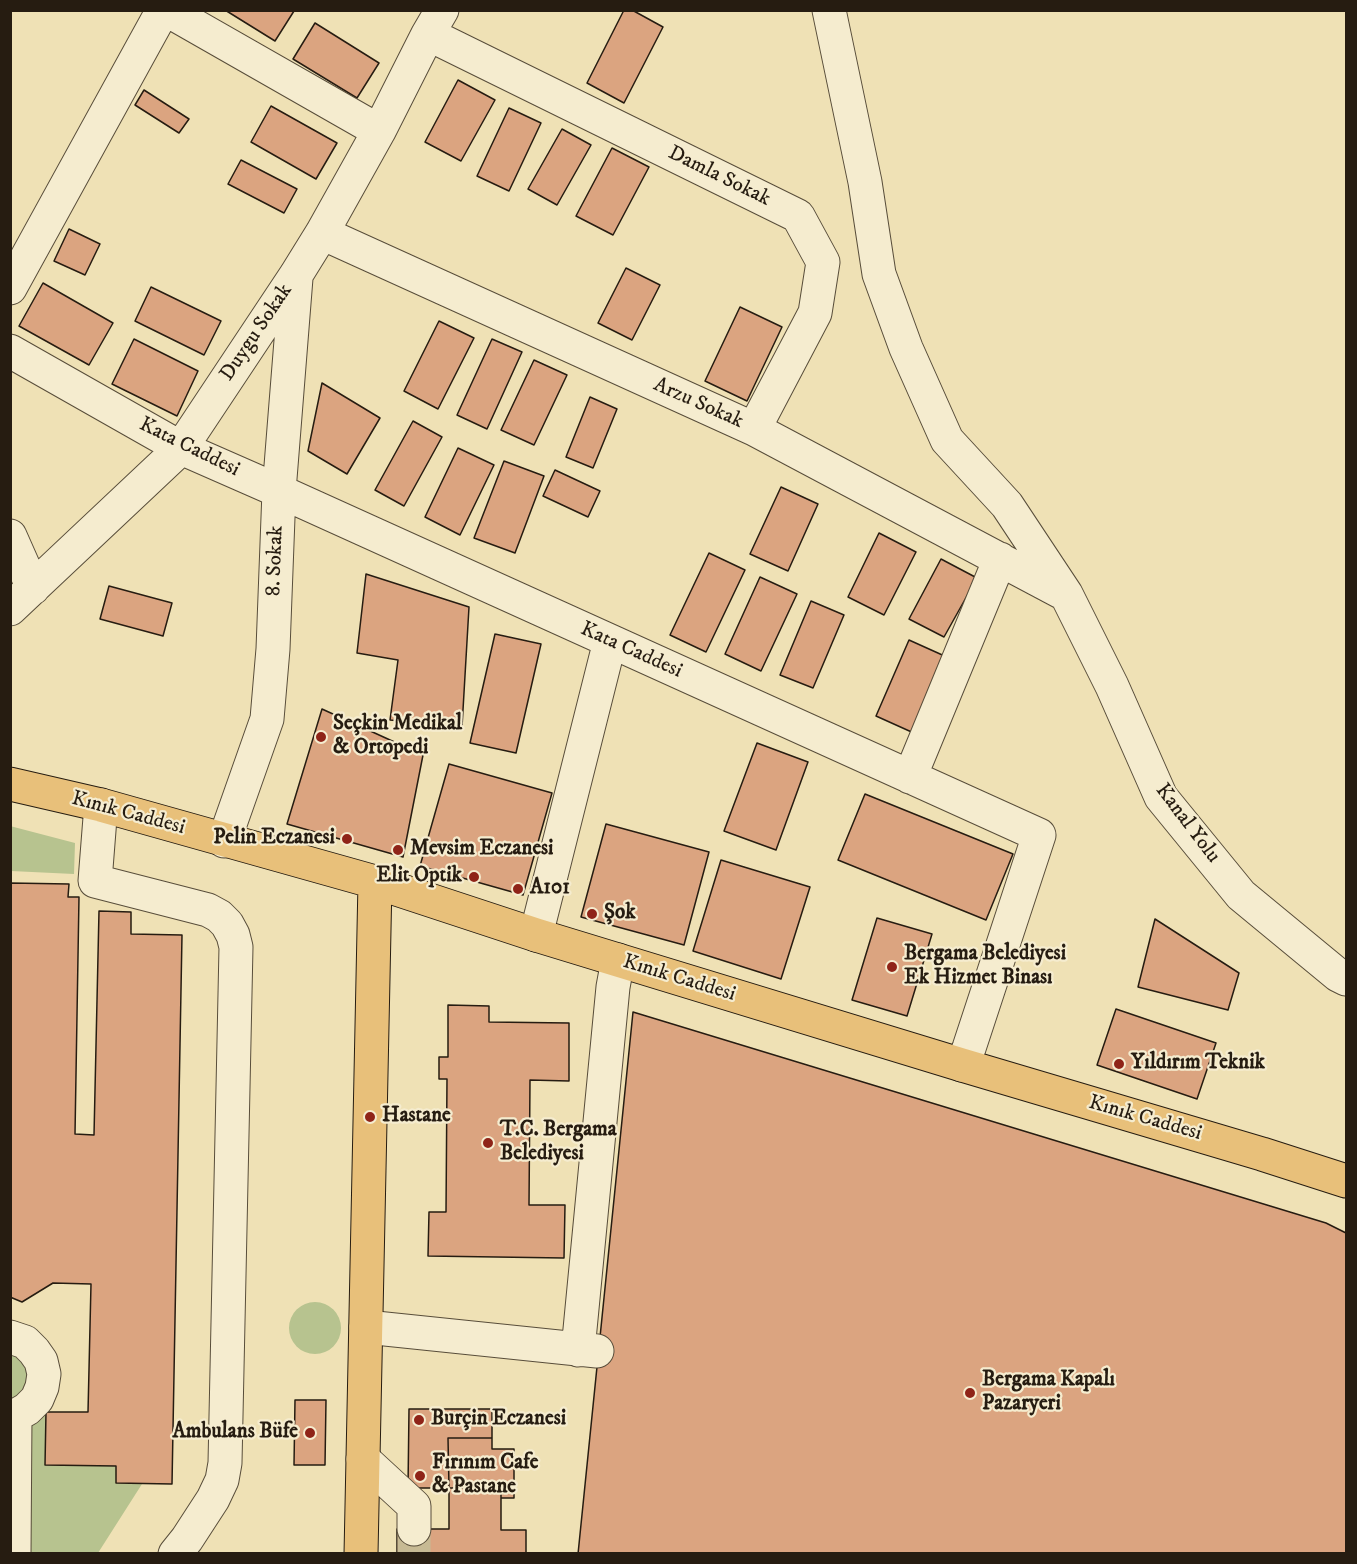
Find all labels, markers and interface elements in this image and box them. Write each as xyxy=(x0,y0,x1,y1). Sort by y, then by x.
street label: Damla Sokak xyxy=(664,141,774,213)
street label: Duygu Sokak xyxy=(215,280,299,386)
street label: Arzu Sokak xyxy=(649,373,747,435)
street label: Kata Caddesi xyxy=(135,413,243,483)
street label: 8. Sokak xyxy=(262,525,290,597)
street label: Kata Caddesi xyxy=(576,617,686,685)
place label: Seçkin Medikal & Ortopedi xyxy=(333,712,462,762)
marker: Seçkin Medikal & Ortopedi xyxy=(314,730,328,744)
street label: Kanal Yolu xyxy=(1149,779,1225,869)
street label: Kınık Caddesi xyxy=(69,787,187,841)
place label: Pelin Eczanesi xyxy=(213,826,335,852)
marker: Pelin Eczanesi xyxy=(340,832,354,846)
place label: Mevsim Eczanesi xyxy=(410,837,554,863)
marker: Mevsim Eczanesi xyxy=(391,843,405,857)
place label: Elit Optik xyxy=(376,864,462,890)
marker: Elit Optik xyxy=(467,870,481,884)
place label: A101 xyxy=(530,876,570,902)
marker: A101 xyxy=(511,882,525,896)
place label: Şok xyxy=(604,901,636,927)
marker: Şok xyxy=(585,907,599,921)
place label: Bergama Belediyesi Ek Hizmet Binası xyxy=(904,942,1066,992)
street label: Kınık Caddesi xyxy=(620,950,738,1008)
marker: Bergama Belediyesi Ek Hizmet Binası xyxy=(885,960,899,974)
place label: Yıldırım Teknik xyxy=(1131,1051,1265,1077)
marker: Yıldırım Teknik xyxy=(1112,1057,1126,1071)
street label: Kınık Caddesi xyxy=(1086,1091,1204,1147)
place label: Hastane xyxy=(382,1104,451,1130)
marker: Hastane xyxy=(363,1110,377,1124)
place label: T.C. Bergama Belediyesi xyxy=(500,1118,617,1168)
marker: T.C. Bergama Belediyesi xyxy=(481,1136,495,1150)
place label: Bergama Kapalı Pazaryeri xyxy=(982,1368,1115,1418)
marker: Bergama Kapalı Pazaryeri xyxy=(963,1386,977,1400)
place label: Burçin Eczanesi xyxy=(431,1407,566,1433)
marker: Burçin Eczanesi xyxy=(412,1413,426,1427)
place label: Ambulans Büfe xyxy=(172,1420,298,1446)
marker: Ambulans Büfe xyxy=(303,1426,317,1440)
place label: Fırınım Cafe & Pastane xyxy=(432,1451,538,1501)
marker: Fırınım Cafe & Pastane xyxy=(413,1469,427,1483)

